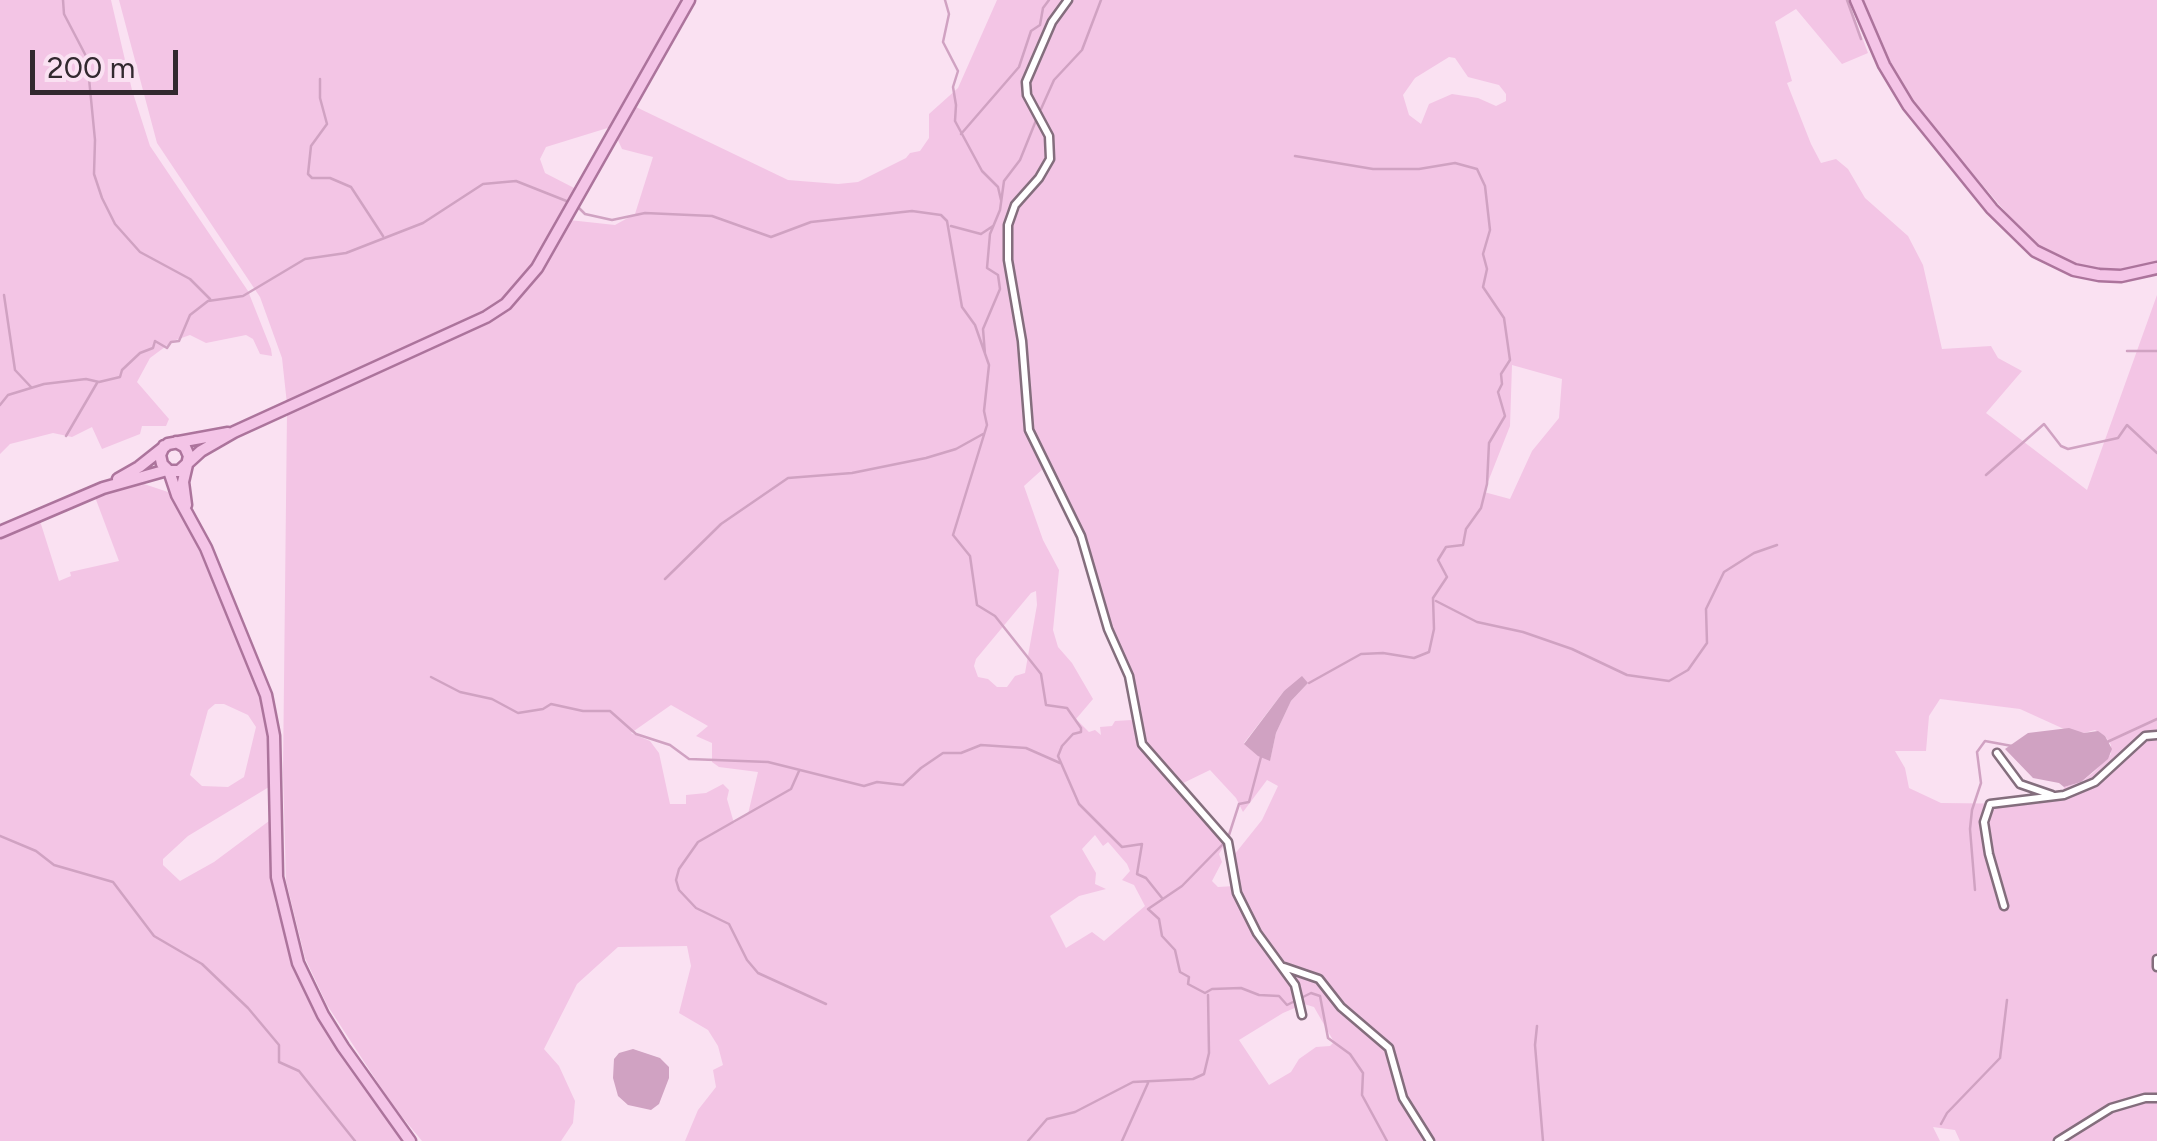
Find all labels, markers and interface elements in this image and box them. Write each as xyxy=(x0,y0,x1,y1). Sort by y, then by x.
scale bar xyxy=(35,30,182,92)
text: 200 m xyxy=(47,49,135,86)

